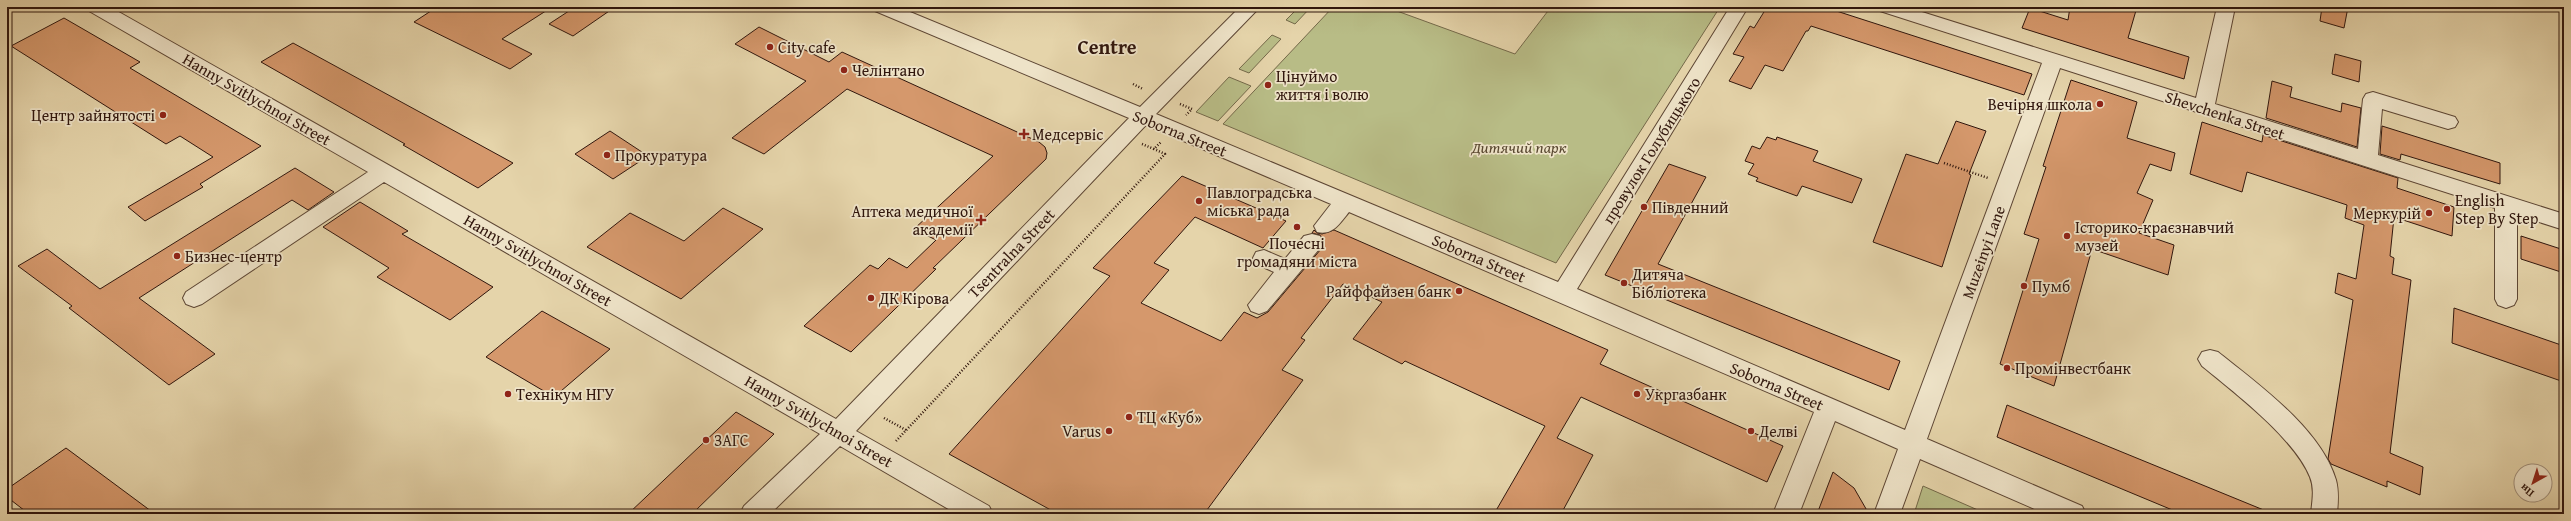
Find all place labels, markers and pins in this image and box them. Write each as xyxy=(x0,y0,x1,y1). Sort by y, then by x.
place label: City cafe xyxy=(778,35,836,59)
marker: City cafe xyxy=(765,42,775,52)
place label: Челінтано xyxy=(852,58,925,82)
place label: Цінуймо життя і волю xyxy=(1276,64,1369,106)
marker: Челінтано xyxy=(839,65,849,75)
marker: Цінуймо життя і волю xyxy=(1263,80,1273,90)
place label: Вечірня школа xyxy=(1988,92,2092,116)
marker: Вечірня школа xyxy=(2095,99,2105,109)
place label: Центр зайнятості xyxy=(31,103,156,127)
marker: Центр зайнятості xyxy=(158,110,168,120)
place label: Медсервіс xyxy=(1032,122,1103,146)
marker: Медсервіс xyxy=(1019,129,1029,139)
place label: Прокуратура xyxy=(615,143,707,167)
marker: Прокуратура xyxy=(602,150,612,160)
place label: Павлоградська міська рада xyxy=(1207,180,1312,222)
place label: English Step By Step xyxy=(2455,188,2539,230)
place label: Пiвденний xyxy=(1652,195,1729,219)
marker: Павлоградська міська рада xyxy=(1194,196,1204,206)
place label: Аптека медичної академії xyxy=(852,199,973,241)
place label: Меркурій xyxy=(2353,201,2421,225)
marker: Пiвденний xyxy=(1639,202,1649,212)
marker: English Step By Step xyxy=(2442,204,2452,214)
marker: Меркурій xyxy=(2424,208,2434,218)
marker: Аптека медичної академії xyxy=(976,215,986,225)
place label: Історико-краєзнавчий музей xyxy=(2075,215,2234,257)
marker: Почесні громадяни міста xyxy=(1292,222,1302,232)
place label: Почесні громадяни міста xyxy=(1237,231,1357,273)
marker: Історико-краєзнавчий музей xyxy=(2062,231,2072,241)
place label: Бизнес-центр xyxy=(185,244,283,268)
marker: Бизнес-центр xyxy=(172,251,182,261)
place label: Дитяча Бiблiотека xyxy=(1631,262,1707,304)
place label: Пумб xyxy=(2032,274,2070,298)
marker: Дитяча Бiблiотека xyxy=(1619,278,1629,288)
place label: Райффайзен банк xyxy=(1326,279,1452,303)
marker: Пумб xyxy=(2019,281,2029,291)
place label: ДК Кірова xyxy=(878,286,950,310)
marker: Райффайзен банк xyxy=(1454,286,1464,296)
marker: ДК Кірова xyxy=(866,293,876,303)
place label: Промінвестбанк xyxy=(2015,356,2132,380)
marker: Промінвестбанк xyxy=(2002,363,2012,373)
place label: Технікум НГУ xyxy=(516,382,614,406)
place label: Укргазбанк xyxy=(1645,382,1727,406)
marker: Технікум НГУ xyxy=(503,389,513,399)
marker: Укргазбанк xyxy=(1632,389,1642,399)
place label: ТЦ «Куб» xyxy=(1137,405,1202,429)
marker: ТЦ «Куб» xyxy=(1124,412,1134,422)
place label: Varus xyxy=(1062,419,1101,443)
place label: Делві xyxy=(1758,419,1798,443)
marker: Varus xyxy=(1104,426,1114,436)
marker: Делві xyxy=(1746,426,1756,436)
place label: ЗАГС xyxy=(714,428,749,452)
marker: ЗАГС xyxy=(701,435,711,445)

